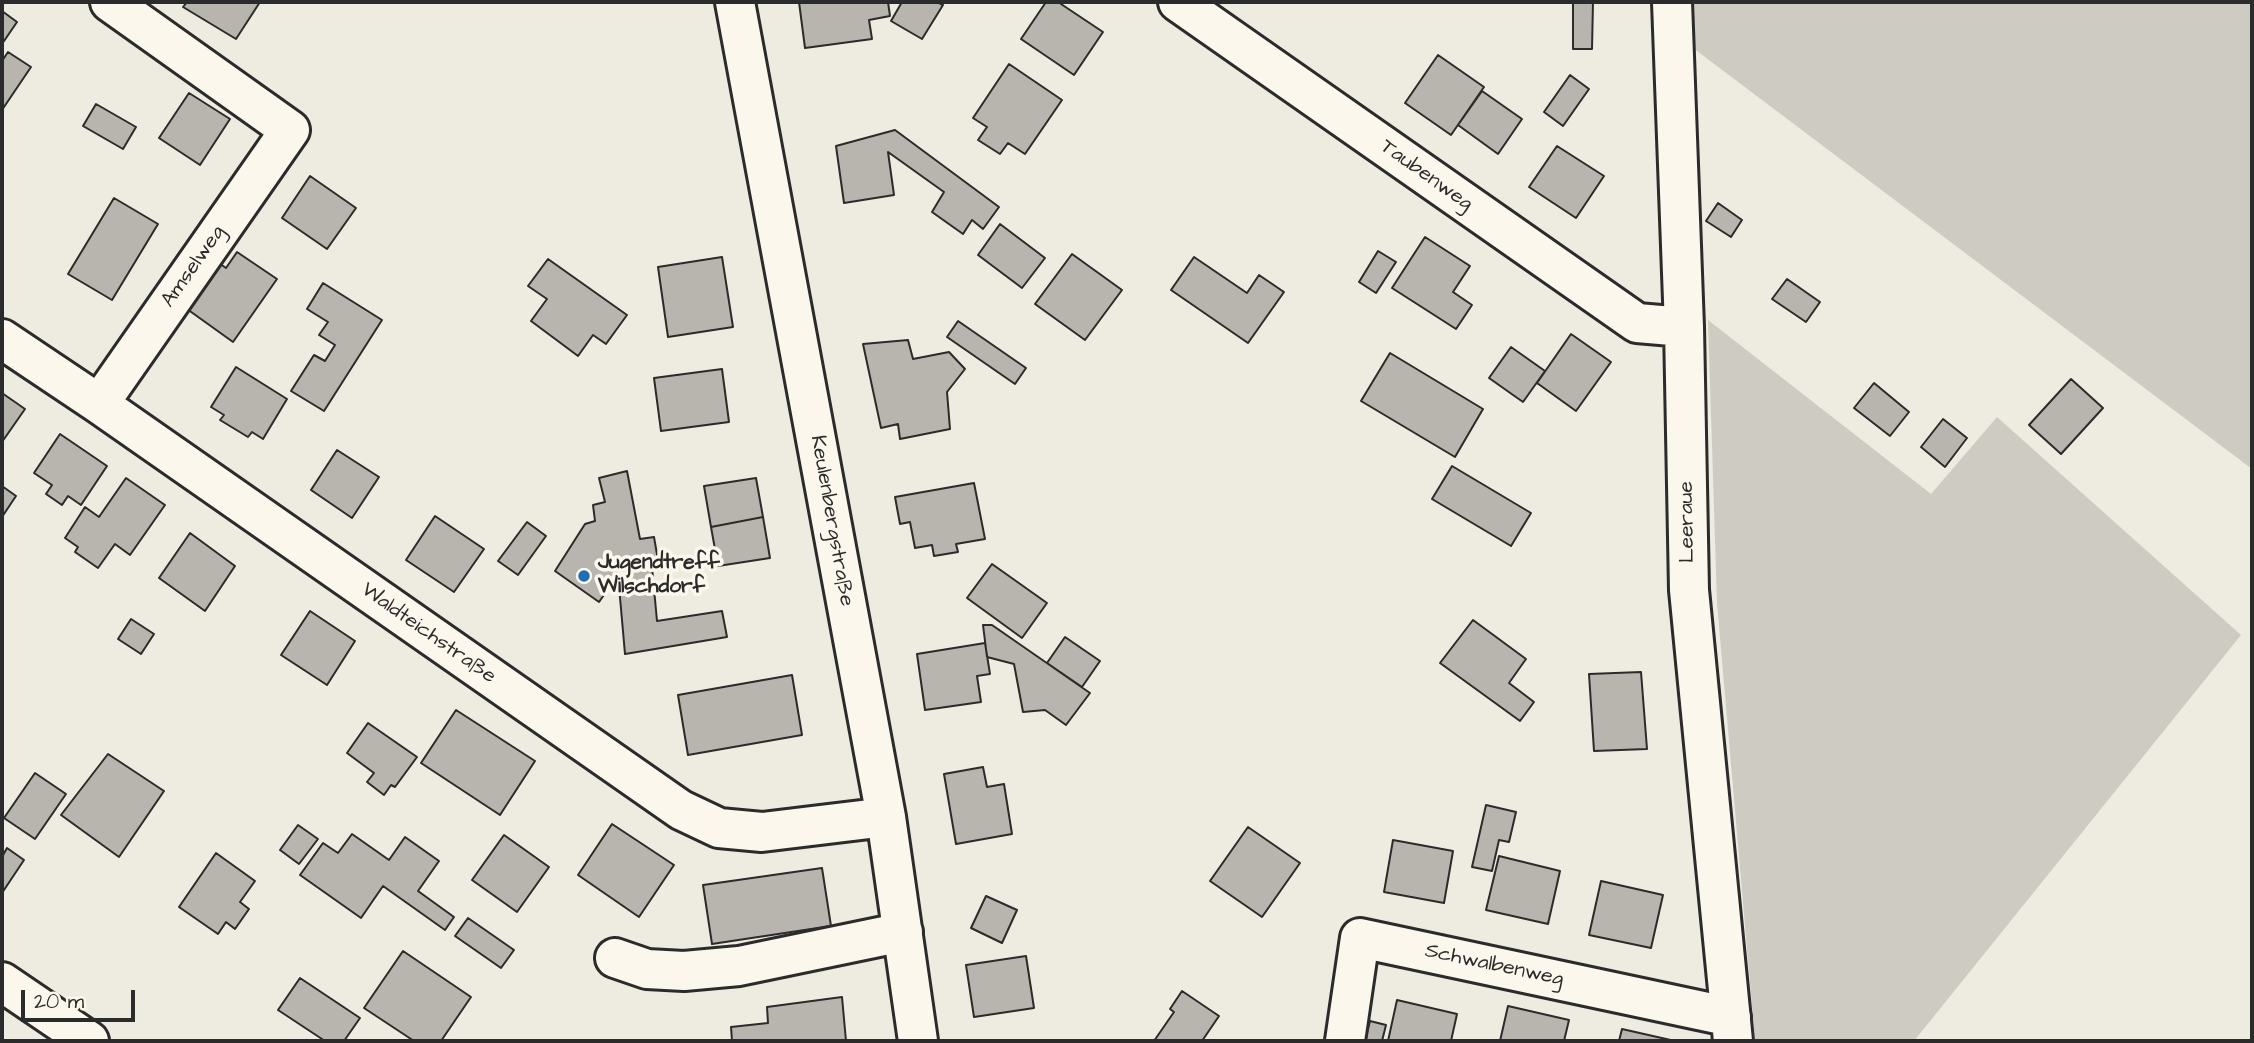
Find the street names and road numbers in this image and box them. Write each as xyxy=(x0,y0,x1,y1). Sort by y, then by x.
street label: Taubenweg xyxy=(1375,135,1477,217)
street label: Amselweg xyxy=(157,221,231,313)
street label: Keulenbergstraße xyxy=(804,434,858,608)
street label: Leeraue xyxy=(1675,481,1701,563)
street label: Waldteichstraße xyxy=(356,578,500,690)
street label: Schwalbenweg xyxy=(1422,939,1566,993)

